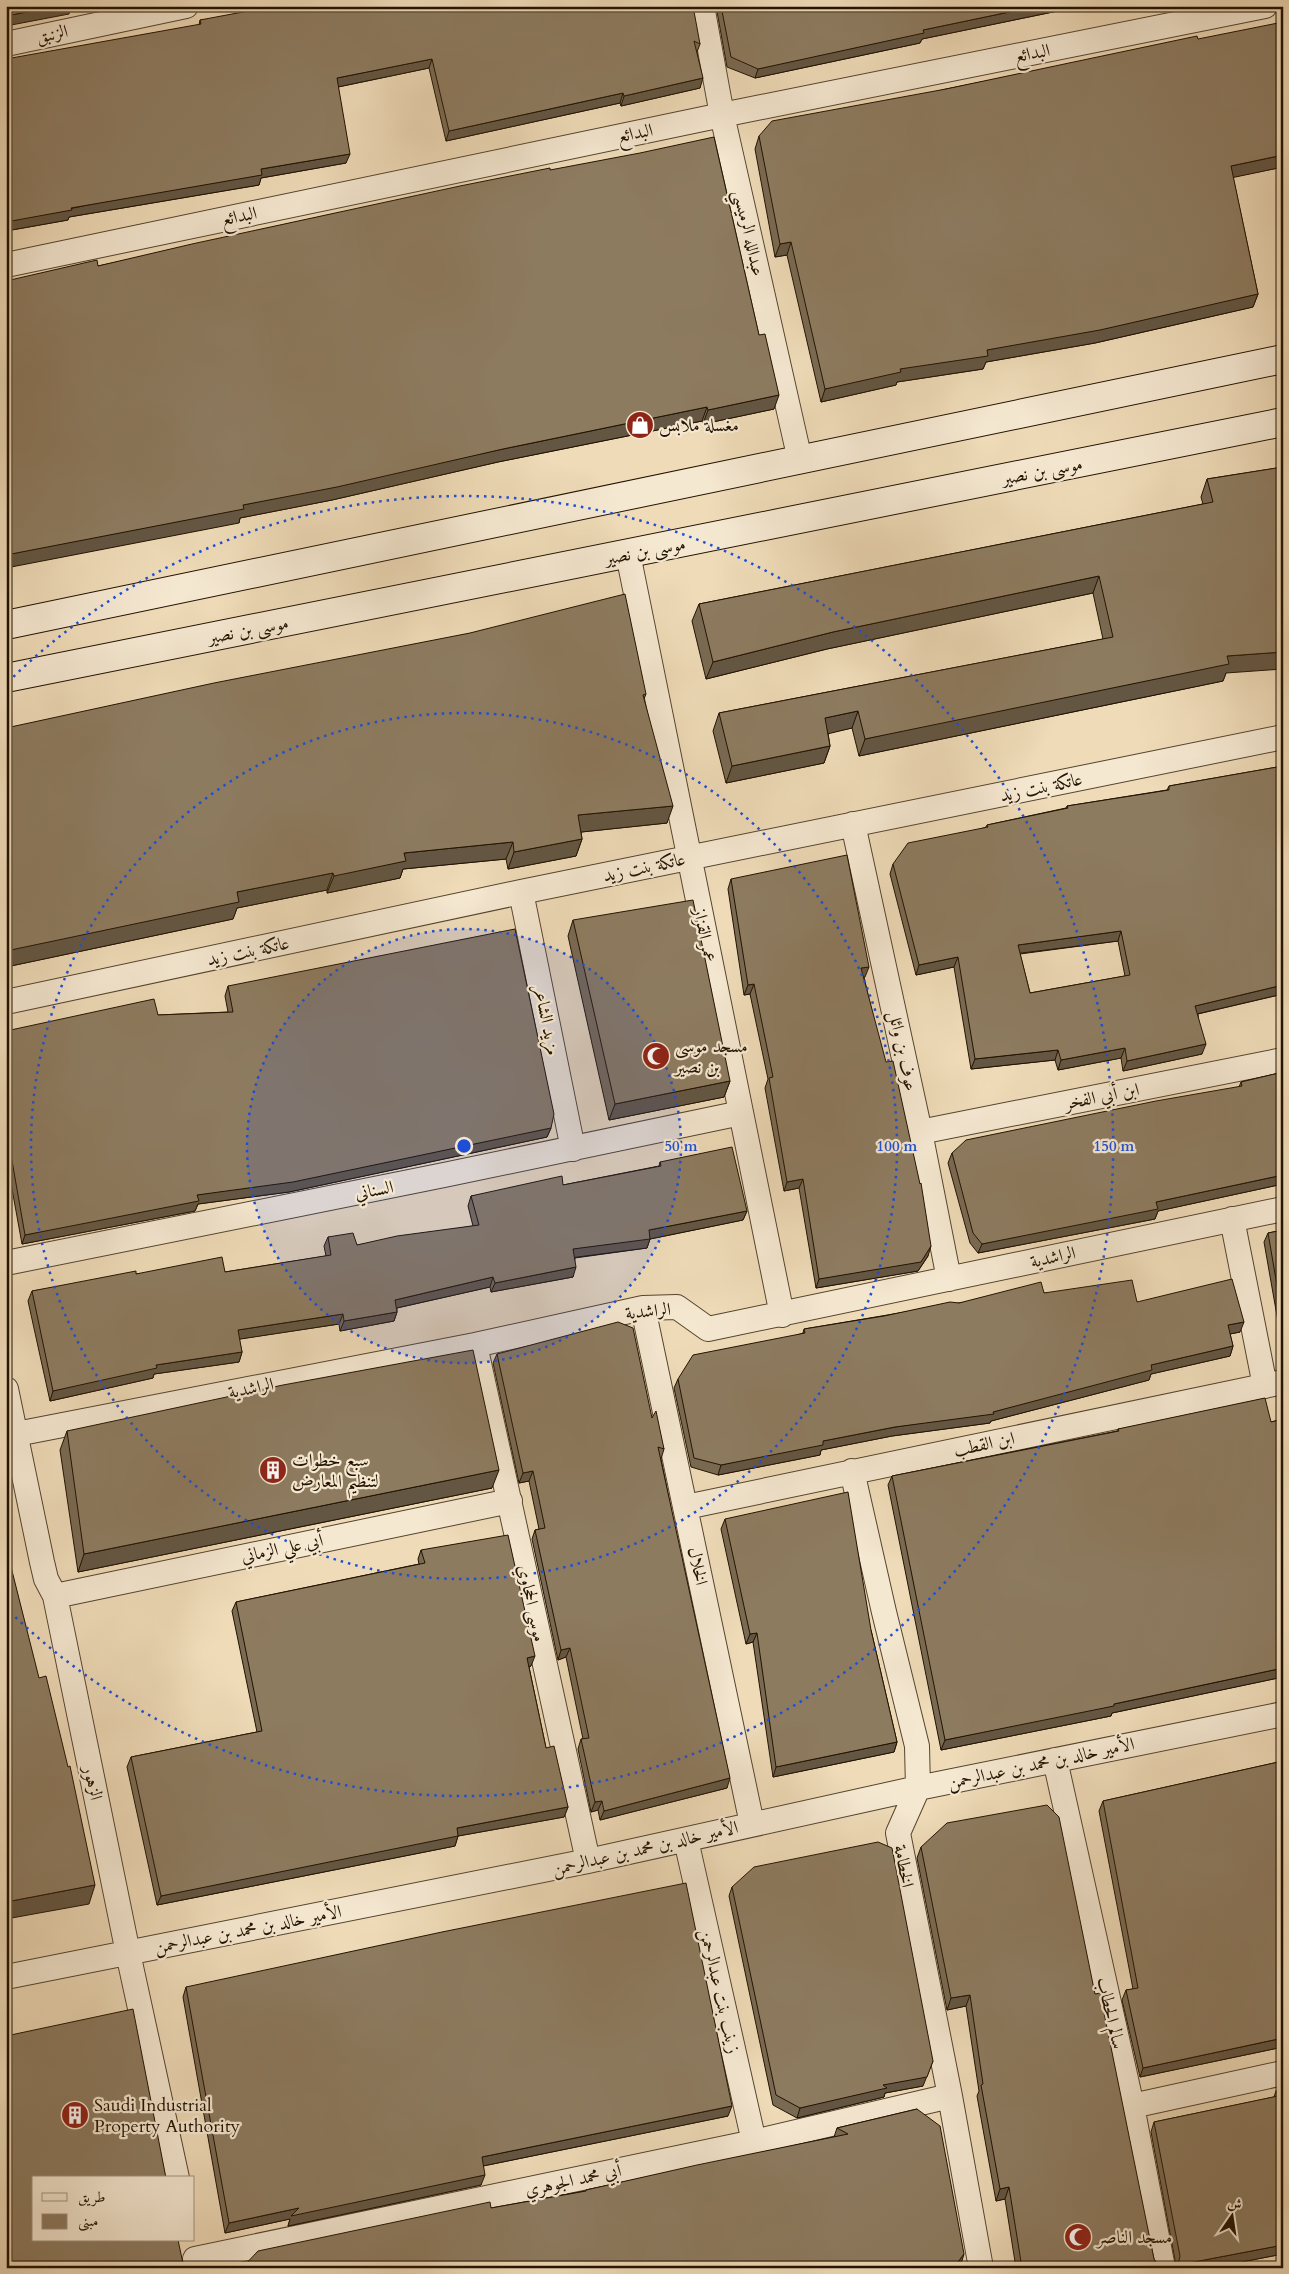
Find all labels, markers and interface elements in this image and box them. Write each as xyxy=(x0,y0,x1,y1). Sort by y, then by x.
street label: الزنبق xyxy=(34,19,70,50)
street label: البدائع xyxy=(1012,38,1053,72)
street label: البدائع xyxy=(615,117,656,152)
street label: عبدالله الرميسي xyxy=(723,188,771,280)
street label: البدائع xyxy=(219,200,260,235)
shop icon: مغسلة ملابس xyxy=(625,410,655,440)
place label: مغسلة ملابس xyxy=(659,413,739,438)
street label: موسى بن نصير xyxy=(998,451,1085,492)
street label: موسى بن نصير xyxy=(601,531,688,572)
street label: موسى بن نصير xyxy=(204,610,291,651)
street label: عاتكة بنت زيد xyxy=(998,767,1085,808)
street label: عاتكة بنت زيد xyxy=(601,847,688,888)
street label: عمر القزاز xyxy=(687,904,722,964)
street label: عاتكة بنت زيد xyxy=(205,931,292,972)
street label: مزيد الشاعر xyxy=(527,983,566,1058)
street label: عوف بن وائل xyxy=(882,1009,923,1094)
place label: مسجد موسى بن نصير xyxy=(673,1034,748,1080)
mosque icon: مسجد موسى بن نصير xyxy=(641,1041,671,1071)
street label: ابن أبي الفخر xyxy=(1061,1076,1142,1118)
text: 50 m xyxy=(664,1136,698,1156)
text: 100 m xyxy=(877,1136,918,1156)
text: 150 m xyxy=(1094,1136,1135,1156)
centre of rings xyxy=(455,1137,473,1155)
street label: السناني xyxy=(353,1174,396,1208)
street label: الراشدية xyxy=(1028,1240,1078,1274)
street label: الراشدية xyxy=(624,1297,672,1326)
street label: الراشدية xyxy=(226,1372,276,1405)
street label: ابن القطب xyxy=(951,1426,1017,1463)
place label: سبع خطوات لتنظيم المعارض xyxy=(292,1448,379,1499)
building icon: سبع خطوات لتنظيم المعارض xyxy=(258,1455,288,1485)
street label: أبي علي الزماني xyxy=(238,1526,327,1573)
street label: الخلال xyxy=(681,1545,714,1588)
street label: موسى الحجاوي xyxy=(509,1562,552,1644)
street label: الأمير خالد بن محمد بن عبدالرحمن xyxy=(945,1731,1137,1795)
street label: الزهور xyxy=(76,1762,108,1803)
street label: الأمير خالد بن محمد بن عبدالرحمن xyxy=(549,1814,741,1882)
street label: الخطامة xyxy=(887,1843,920,1890)
street label: الأمير خالد بن محمد بن عبدالرحمن xyxy=(152,1898,344,1960)
street label: زينب بنت عبدالرحمن xyxy=(693,1926,746,2056)
street label: سالم الحطاب xyxy=(1087,1975,1131,2052)
place label: Saudi Industrial Property Authority xyxy=(94,2093,241,2139)
building icon: Saudi Industrial Property Authority xyxy=(60,2100,90,2130)
street label: أبي محمد الجوهري xyxy=(522,2157,625,2205)
legend xyxy=(32,2176,195,2242)
text: طريق xyxy=(78,2187,105,2207)
north arrow xyxy=(1206,2192,1256,2242)
text: ش xyxy=(1226,2193,1244,2215)
text: مبنى xyxy=(78,2211,98,2232)
mosque icon: مسجد الناصر xyxy=(1063,2222,1093,2252)
place label: مسجد الناصر xyxy=(1095,2225,1172,2250)

